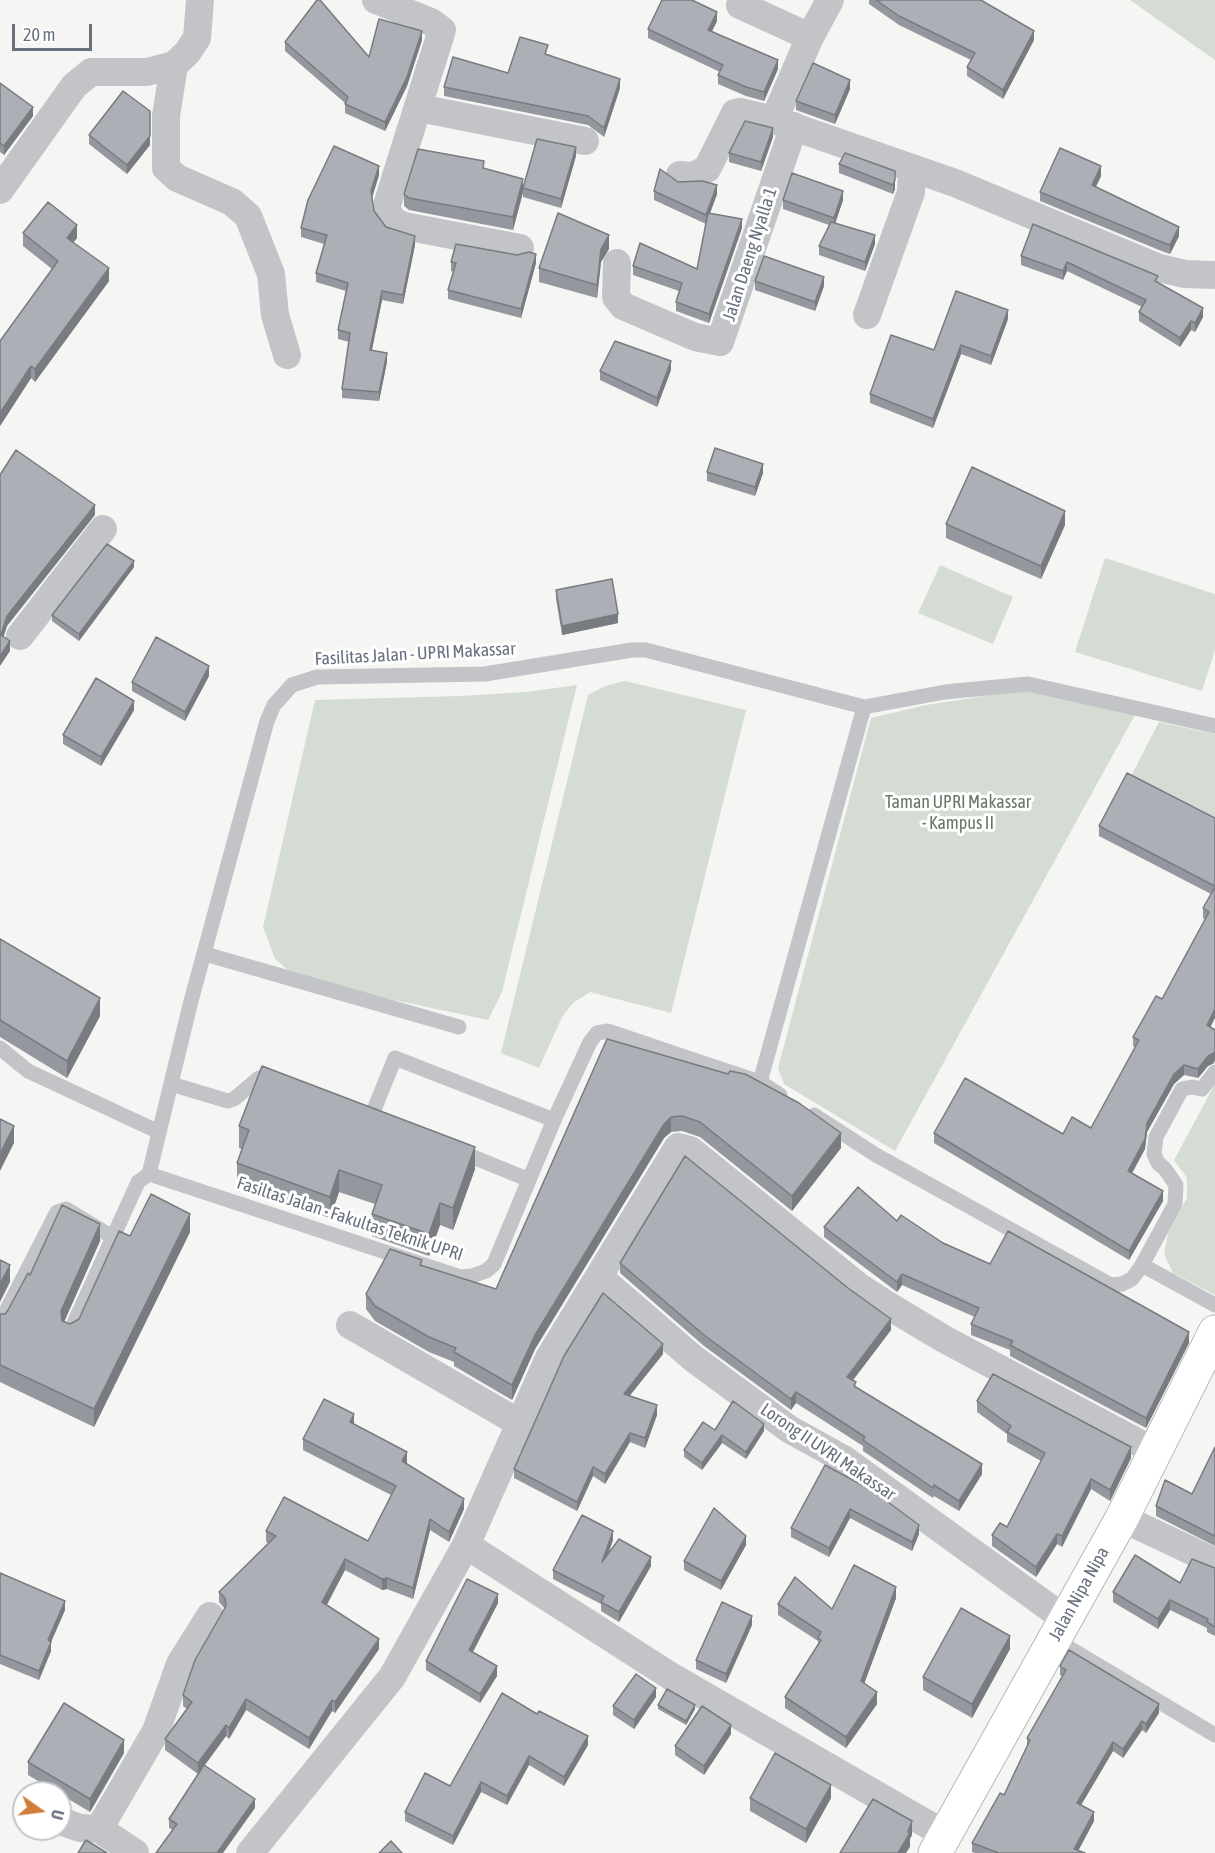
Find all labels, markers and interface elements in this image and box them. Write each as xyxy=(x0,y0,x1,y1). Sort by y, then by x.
scale bar xyxy=(15,12,94,50)
text: 20 m xyxy=(23,24,55,45)
street label: Jalan Daeng Nyalla 1 xyxy=(718,185,782,323)
street label: Fasilitas Jalan - UPRI Makassar xyxy=(314,638,516,670)
park label: Taman UPRI Makassar - Kampus II xyxy=(885,791,1031,834)
street label: Fasiltas Jalan - Fakultas Teknik UPRI xyxy=(234,1172,466,1266)
street label: Lorong II UVRI Makassar xyxy=(756,1399,900,1505)
street label: Jalan Nipa Nipa xyxy=(1044,1543,1114,1645)
north arrow xyxy=(12,1781,72,1841)
text: U xyxy=(48,1808,67,1822)

